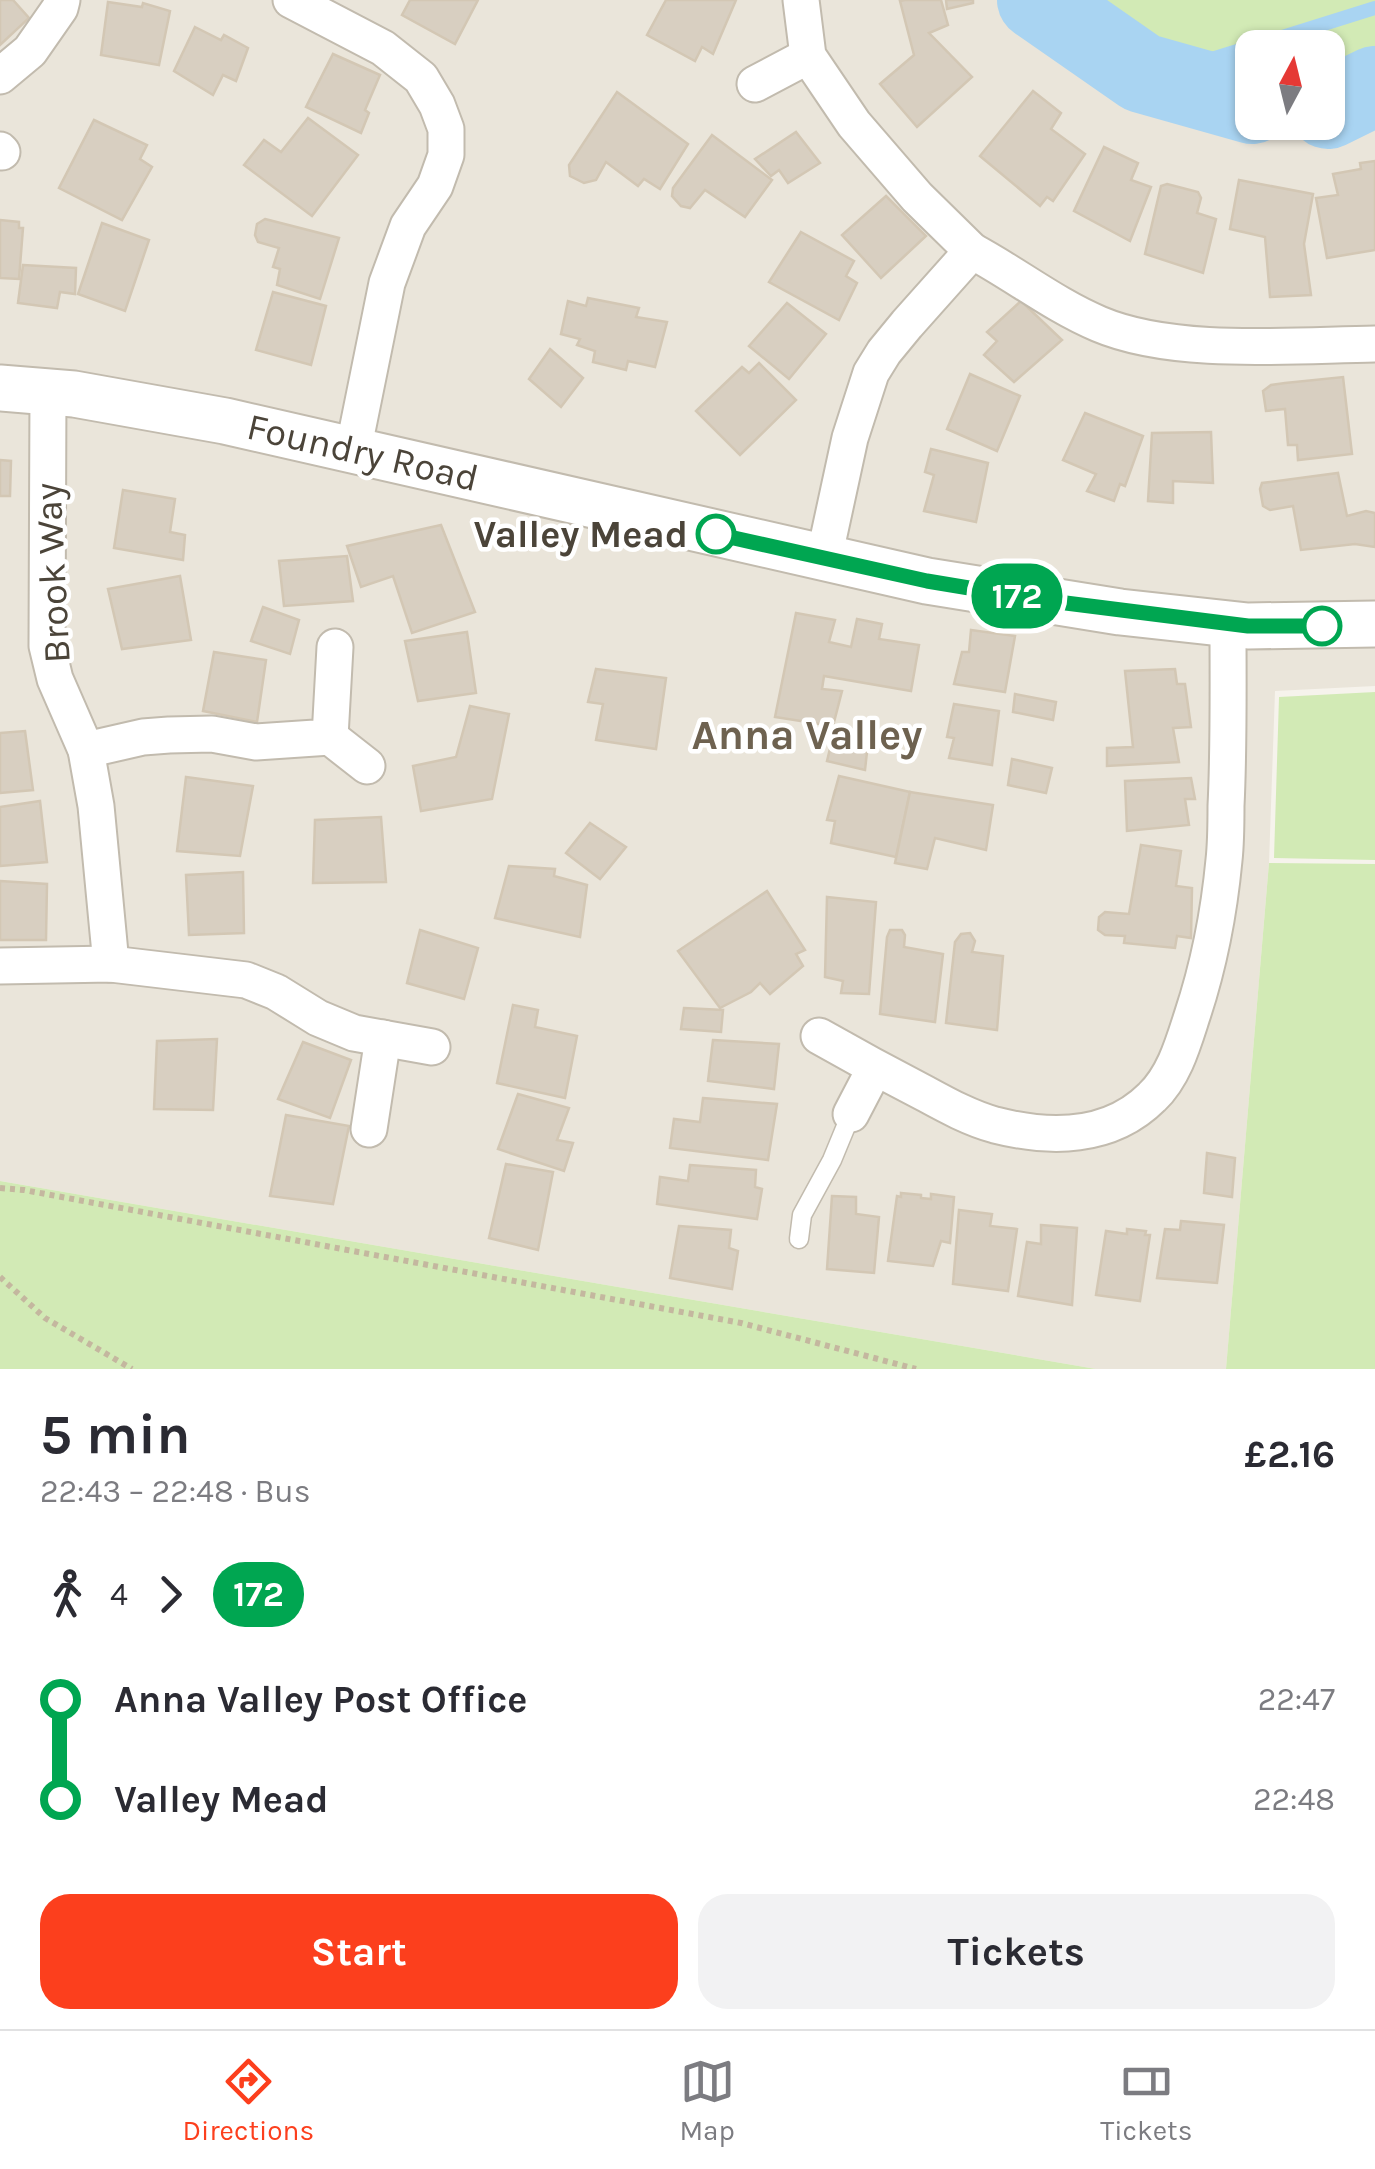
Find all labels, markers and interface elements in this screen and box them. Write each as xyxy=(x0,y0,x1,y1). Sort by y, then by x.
north arrow xyxy=(1235,30,1345,140)
map controls xyxy=(1235,30,1345,140)
street label: Foundry Road xyxy=(243,404,483,501)
street label: Brook Way xyxy=(25,481,80,664)
place label: Valley Mead xyxy=(473,512,688,557)
marker: Valley Mead xyxy=(697,515,735,553)
line badge: 172 xyxy=(960,564,1074,628)
text: 172 xyxy=(991,576,1043,617)
unlabelled marker xyxy=(1303,607,1341,645)
district label: Anna Valley xyxy=(692,710,922,760)
text: 5 min xyxy=(40,1403,190,1467)
text: £2.16 xyxy=(1244,1432,1335,1477)
text: 22:43 – 22:48 · Bus xyxy=(40,1473,311,1510)
icon: walk xyxy=(40,1567,95,1622)
icon: forward xyxy=(143,1567,198,1622)
text: 172 xyxy=(233,1574,284,1615)
text: 4 xyxy=(110,1576,128,1613)
text: Anna Valley Post Office xyxy=(114,1677,527,1722)
text: 22:47 xyxy=(1258,1681,1335,1718)
text: Valley Mead xyxy=(114,1777,329,1822)
text: 22:48 xyxy=(1253,1781,1335,1818)
button: Start xyxy=(40,1894,678,2009)
button: Tickets xyxy=(698,1894,1335,2009)
tab: Directions xyxy=(183,2054,314,2147)
tab: Map xyxy=(679,2054,735,2147)
tab: Tickets xyxy=(1100,2054,1192,2147)

